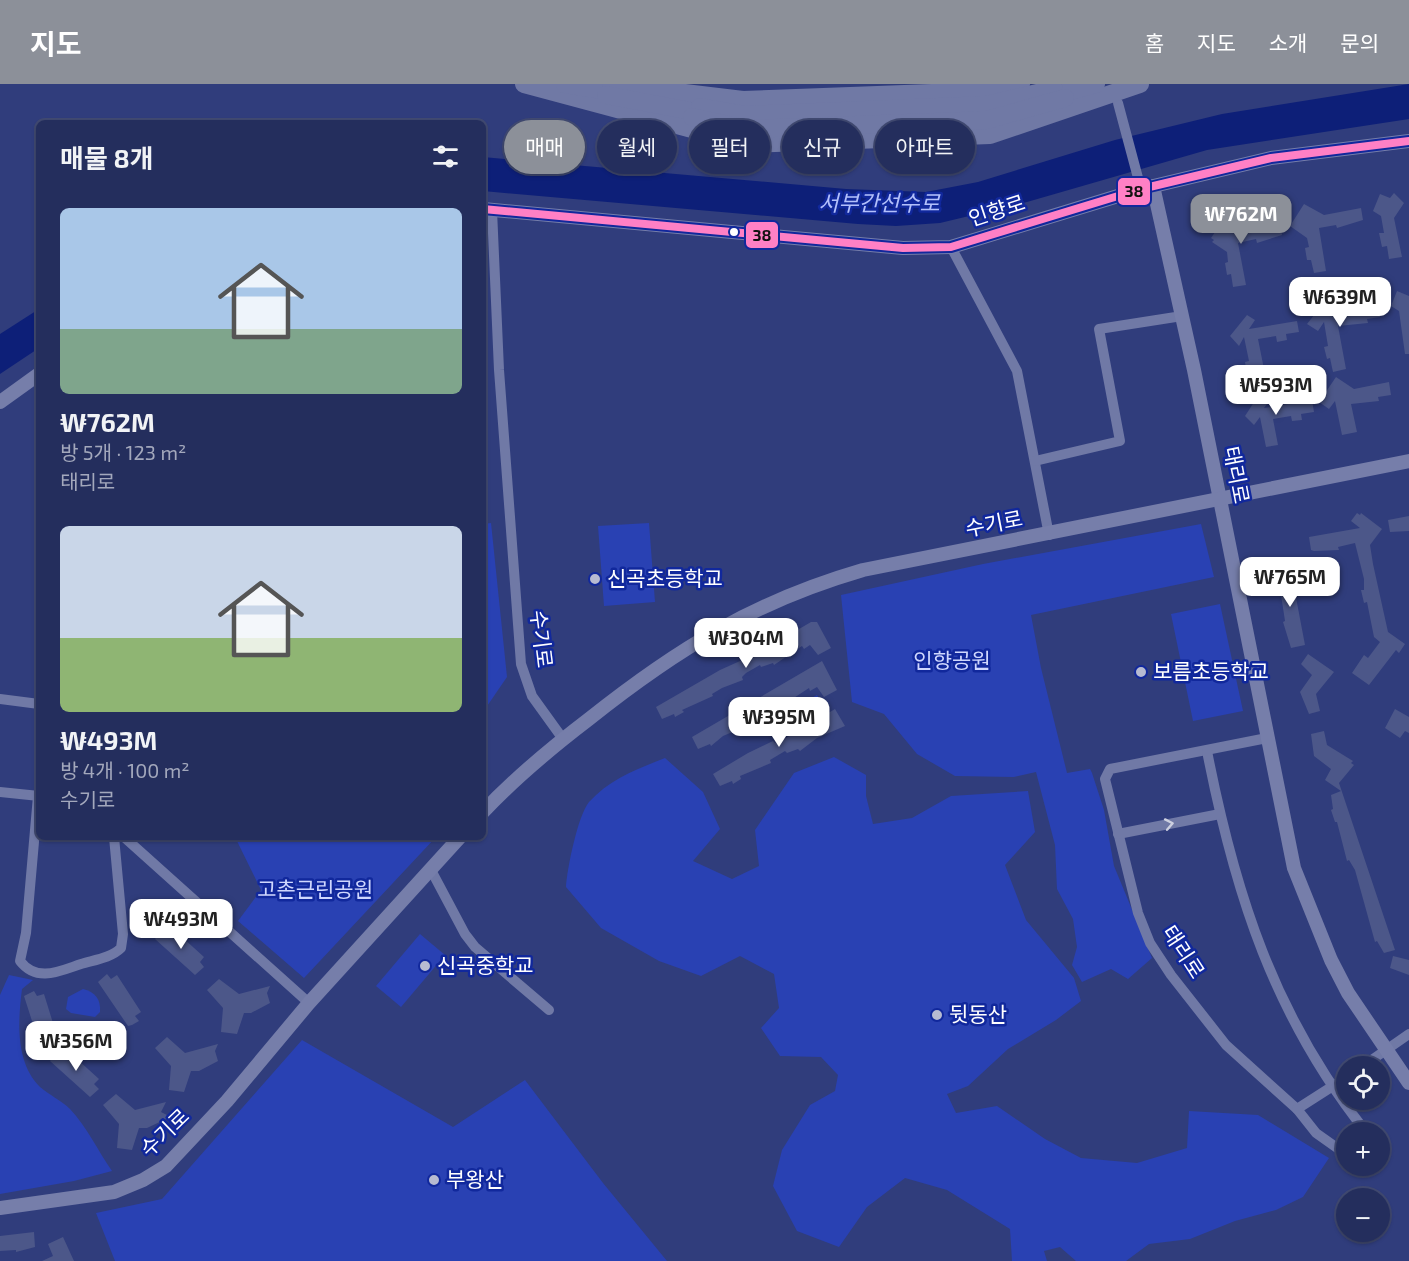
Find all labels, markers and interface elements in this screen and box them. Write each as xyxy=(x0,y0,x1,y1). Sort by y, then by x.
text: 지도 xyxy=(30,26,82,60)
text: 홈 xyxy=(1145,30,1164,55)
text: 지도 xyxy=(1197,30,1236,55)
text: 소개 xyxy=(1269,30,1307,55)
text: 문의 xyxy=(1340,30,1379,55)
chip: 매매 xyxy=(504,120,585,174)
chip: 월세 xyxy=(597,120,677,174)
chip: 필터 xyxy=(689,120,770,174)
chip: 신규 xyxy=(782,120,863,174)
chip: 아파트 xyxy=(875,120,975,174)
icon: filters xyxy=(429,140,462,173)
text: 매물 8개 xyxy=(60,142,154,173)
line badge: 38 xyxy=(1117,177,1151,206)
text: 38 xyxy=(1124,181,1144,200)
water label: 서부간선수로 xyxy=(818,189,941,215)
street label: 인향로 xyxy=(965,189,1028,230)
pin: ₩762M xyxy=(1199,194,1283,245)
text: ₩762M xyxy=(1205,201,1277,225)
line badge: 38 xyxy=(745,221,779,249)
text: 38 xyxy=(752,225,772,244)
unlabelled marker xyxy=(728,226,740,238)
icon: home xyxy=(207,247,315,355)
pin: ₩639M xyxy=(1298,277,1382,328)
text: ₩639M xyxy=(1303,284,1377,308)
pin: ₩593M xyxy=(1234,365,1318,416)
text: ₩593M xyxy=(1239,372,1313,396)
text: ₩762M xyxy=(60,406,155,437)
text: 방 5개 · 123 m² xyxy=(60,440,186,464)
street label: 태리로 xyxy=(1220,444,1255,506)
text: 태리로 xyxy=(60,469,115,493)
street label: 수기로 xyxy=(963,505,1025,540)
pin: ₩765M xyxy=(1248,557,1332,608)
text: ₩765M xyxy=(1254,564,1326,588)
icon: home xyxy=(207,565,315,673)
place label: 신곡초등학교 xyxy=(607,565,723,590)
marker: 신곡초등학교 xyxy=(588,572,602,586)
street label: 수기로 xyxy=(527,609,558,669)
pin: ₩304M xyxy=(704,618,788,669)
text: ₩304M xyxy=(708,625,784,649)
park label: 인향공원 xyxy=(913,647,991,672)
place label: 보름초등학교 xyxy=(1153,658,1269,683)
marker: 보름초등학교 xyxy=(1134,665,1148,679)
pin: ₩395M xyxy=(737,697,821,748)
text: ₩395M xyxy=(742,704,816,728)
text: ₩493M xyxy=(60,724,157,755)
text: 방 4개 · 100 m² xyxy=(60,758,190,782)
text: 수기로 xyxy=(60,787,115,811)
one-way arrow xyxy=(1164,818,1174,831)
park label: 고촌근린공원 xyxy=(257,876,373,901)
pin: ₩493M xyxy=(139,899,223,950)
text: ₩493M xyxy=(144,906,218,930)
street label: 태리로 xyxy=(1158,920,1211,982)
place label: 신곡중학교 xyxy=(437,952,534,977)
marker: 신곡중학교 xyxy=(418,959,432,973)
place label: 뒷동산 xyxy=(949,1001,1007,1026)
marker: 뒷동산 xyxy=(930,1008,944,1022)
pin: ₩356M xyxy=(34,1021,118,1072)
text: ₩356M xyxy=(39,1028,113,1052)
map controls xyxy=(1336,1056,1390,1242)
button: locate xyxy=(1336,1056,1390,1110)
street label: 수기로 xyxy=(134,1103,193,1161)
button: + xyxy=(1336,1122,1390,1176)
place label: 부왕산 xyxy=(446,1166,504,1191)
marker: 부왕산 xyxy=(427,1173,441,1187)
button: − xyxy=(1336,1188,1390,1242)

